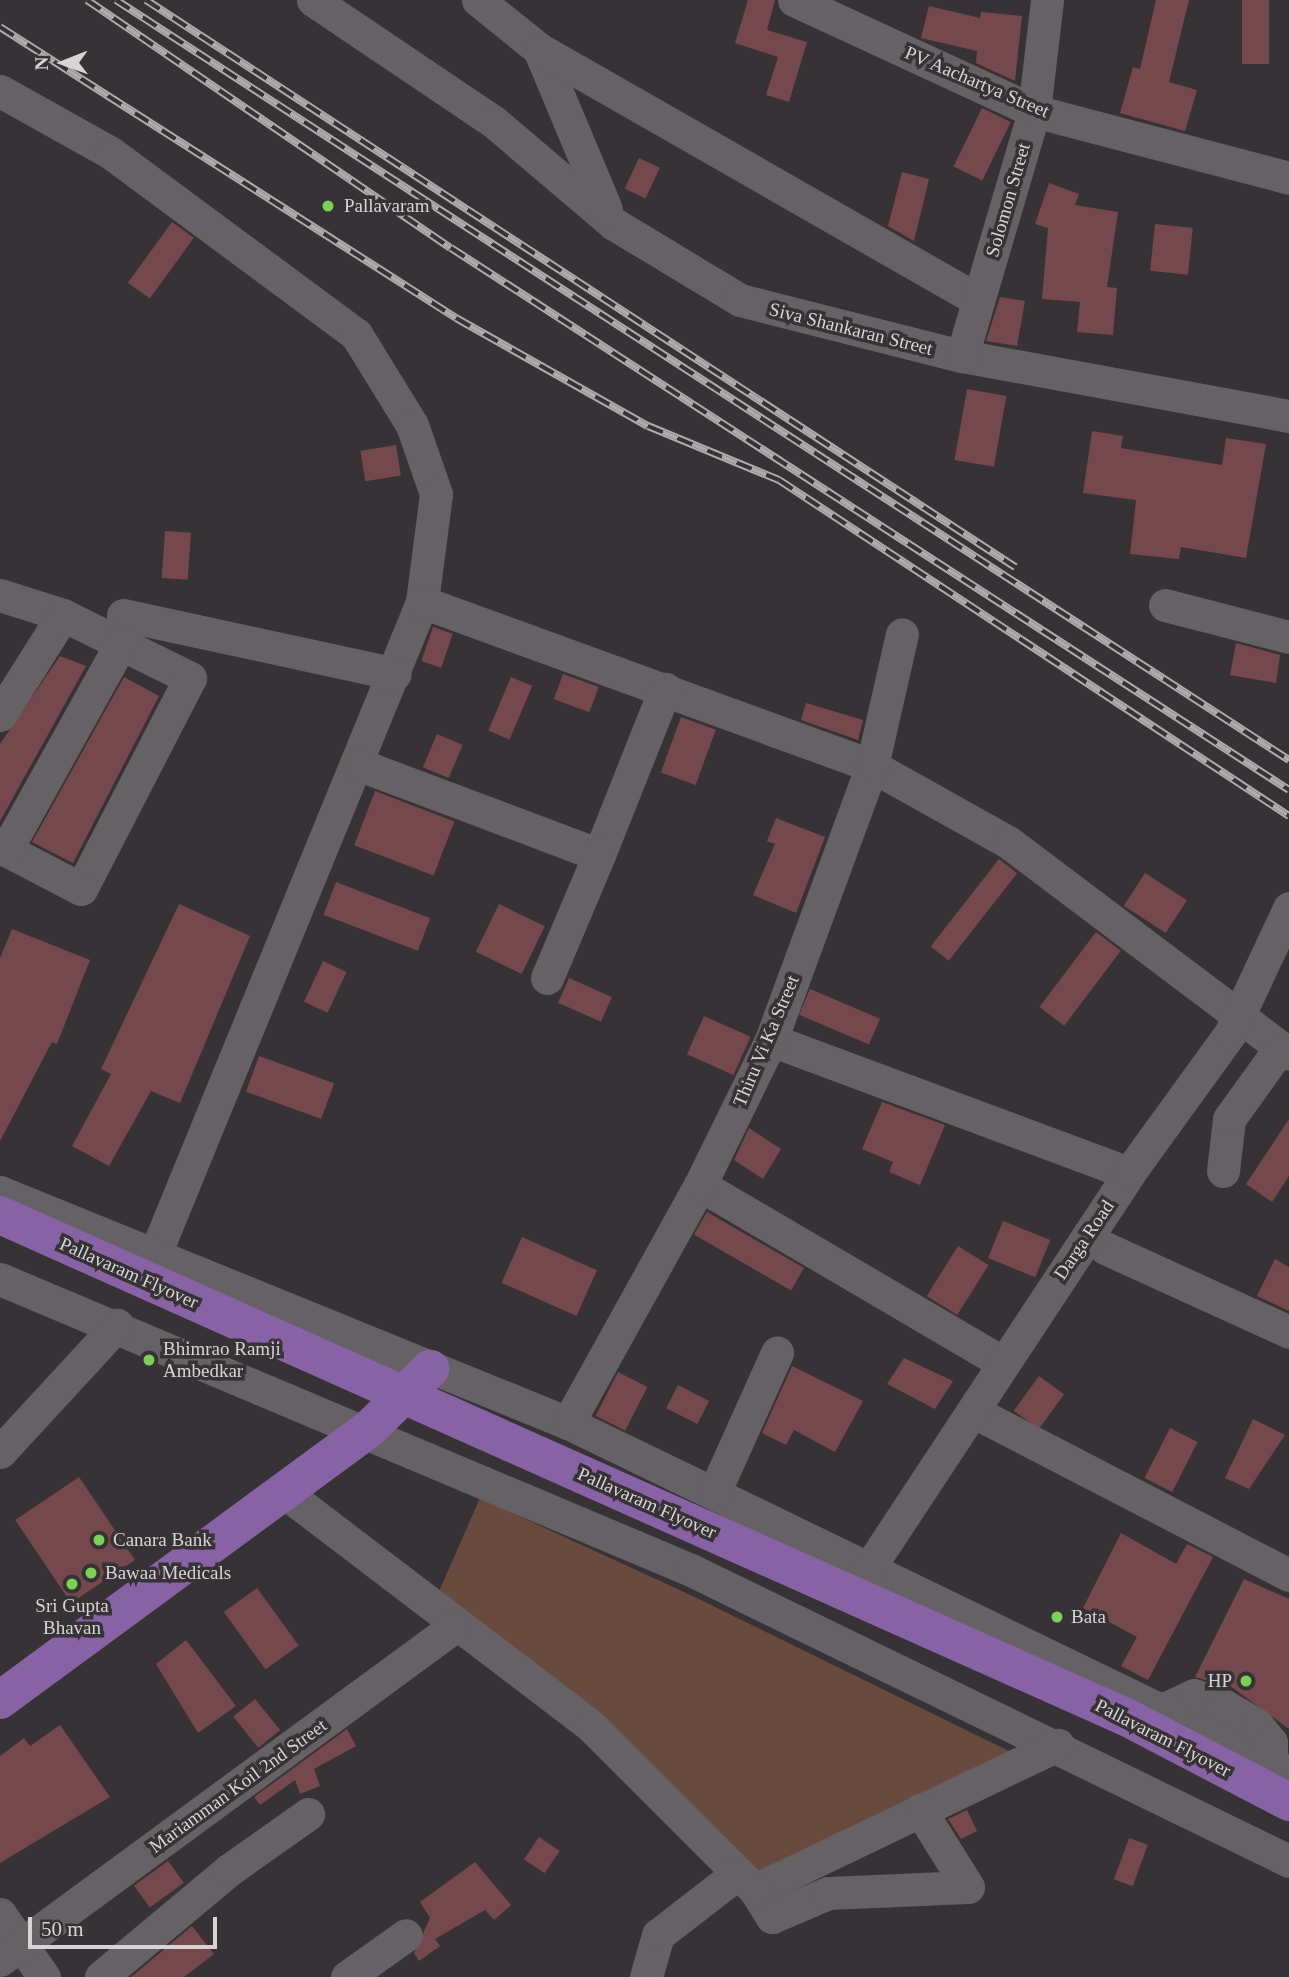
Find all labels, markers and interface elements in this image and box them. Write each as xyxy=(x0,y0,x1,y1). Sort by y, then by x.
north arrow xyxy=(28,28,98,98)
street label: PV Aachartya Street xyxy=(901,41,1053,123)
text: N xyxy=(31,56,52,70)
street label: Solomon Street xyxy=(981,140,1035,260)
place label: Pallavaram xyxy=(344,195,429,217)
marker: Pallavaram xyxy=(318,196,338,216)
street label: Siva Shankaran Street xyxy=(767,298,935,360)
street label: Thiru Vi Ka Street xyxy=(728,972,804,1110)
street label: Darga Road xyxy=(1049,1196,1119,1284)
street label: Pallavaram Flyover xyxy=(56,1232,202,1314)
place label: Bhimrao Ramji Ambedkar xyxy=(163,1338,281,1382)
marker: Bhimrao Ramji Ambedkar xyxy=(141,1352,157,1368)
street label: Pallavaram Flyover xyxy=(574,1462,720,1544)
place label: Canara Bank xyxy=(113,1529,212,1551)
marker: Canara Bank xyxy=(91,1532,107,1548)
place label: Bawaa Medicals xyxy=(105,1562,231,1584)
marker: Bawaa Medicals xyxy=(83,1565,99,1581)
marker: Sri Gupta Bhavan xyxy=(64,1576,80,1592)
place label: Sri Gupta Bhavan xyxy=(35,1595,109,1639)
place label: Bata xyxy=(1071,1606,1106,1628)
marker: Bata xyxy=(1049,1609,1065,1625)
place label: HP xyxy=(1208,1670,1232,1692)
marker: HP xyxy=(1238,1673,1254,1689)
street label: Pallavaram Flyover xyxy=(1091,1694,1235,1782)
street label: Mariamman Koil 2nd Street xyxy=(145,1714,331,1858)
scale bar xyxy=(32,1904,220,1948)
text: 50 m xyxy=(41,1917,84,1941)

